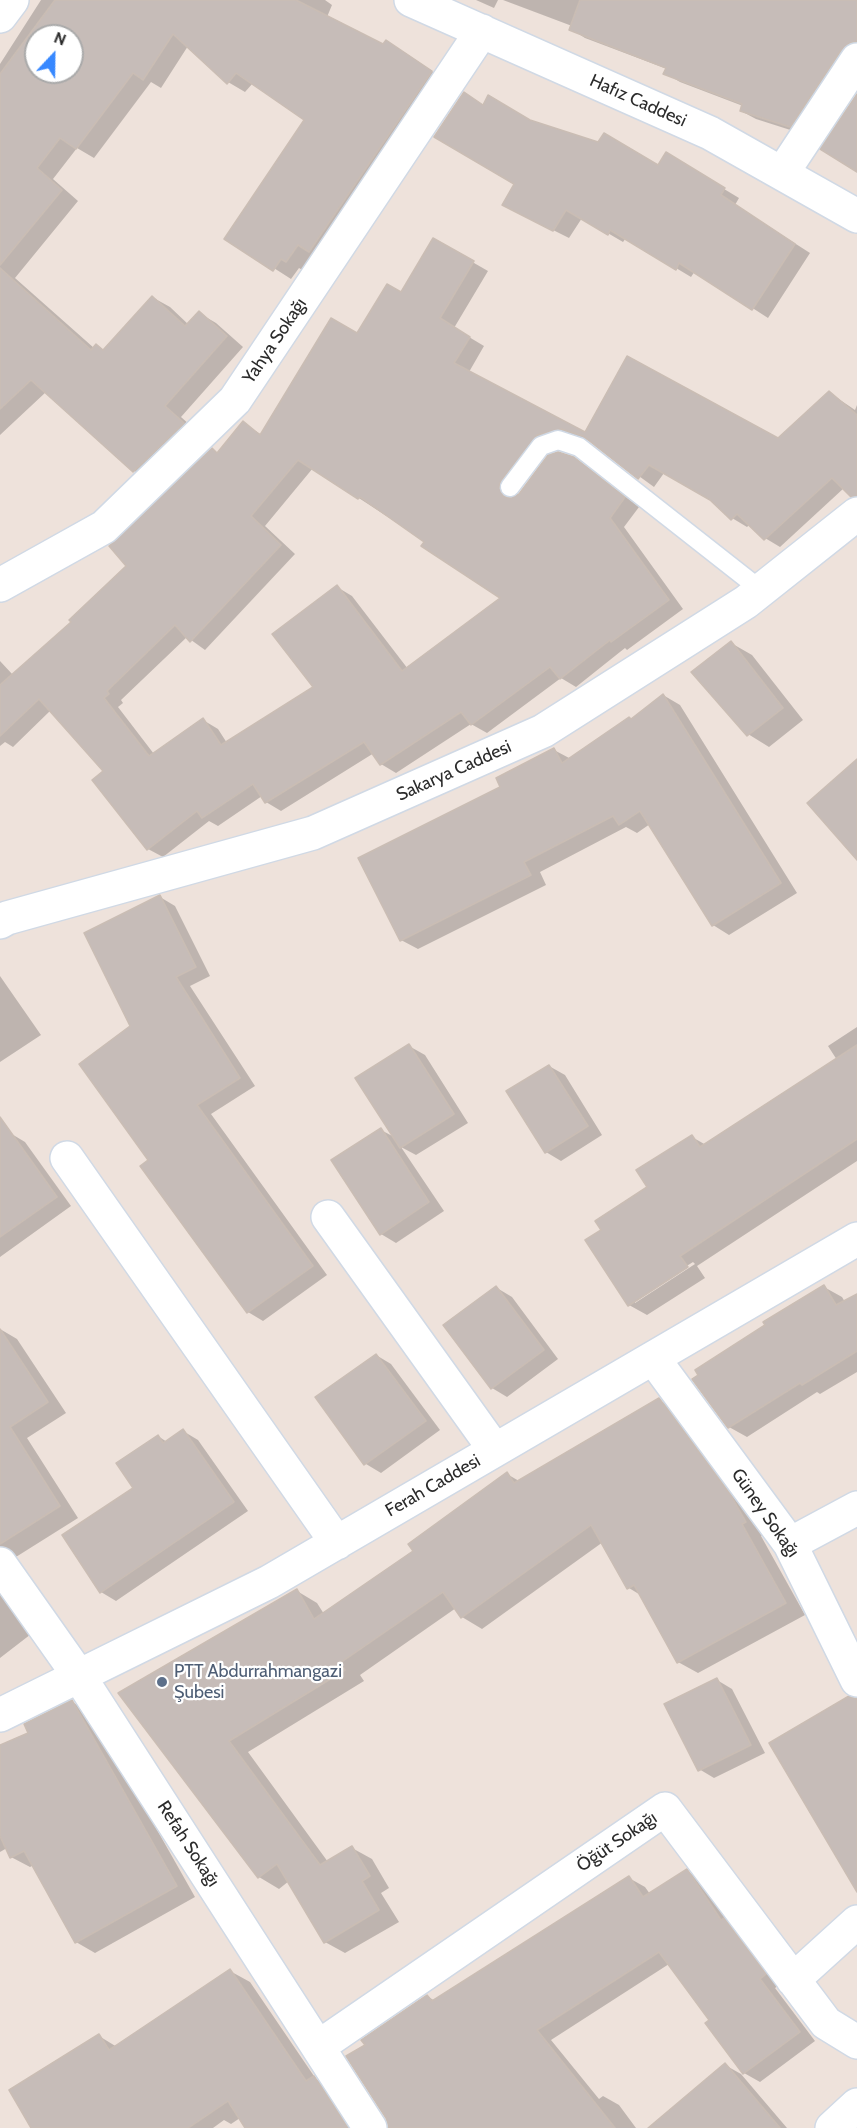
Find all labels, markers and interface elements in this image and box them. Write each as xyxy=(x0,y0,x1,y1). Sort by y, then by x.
north arrow xyxy=(24,24,84,84)
text: N xyxy=(51,28,69,50)
street label: Hafız Caddesi xyxy=(586,70,690,132)
street label: Yahya Sokağı xyxy=(238,294,312,388)
street label: Sakarya Caddesi xyxy=(393,736,515,806)
street label: Ferah Caddesi xyxy=(382,1450,484,1522)
street label: Güney Sokağı xyxy=(726,1464,804,1562)
place label: PTT Abdurrahmangazi Şubesi xyxy=(174,1661,342,1704)
marker: PTT Abdurrahmangazi Şubesi xyxy=(155,1675,169,1689)
street label: Refah Sokağı xyxy=(152,1797,224,1891)
street label: Öğüt Sokağı xyxy=(573,1807,661,1877)

